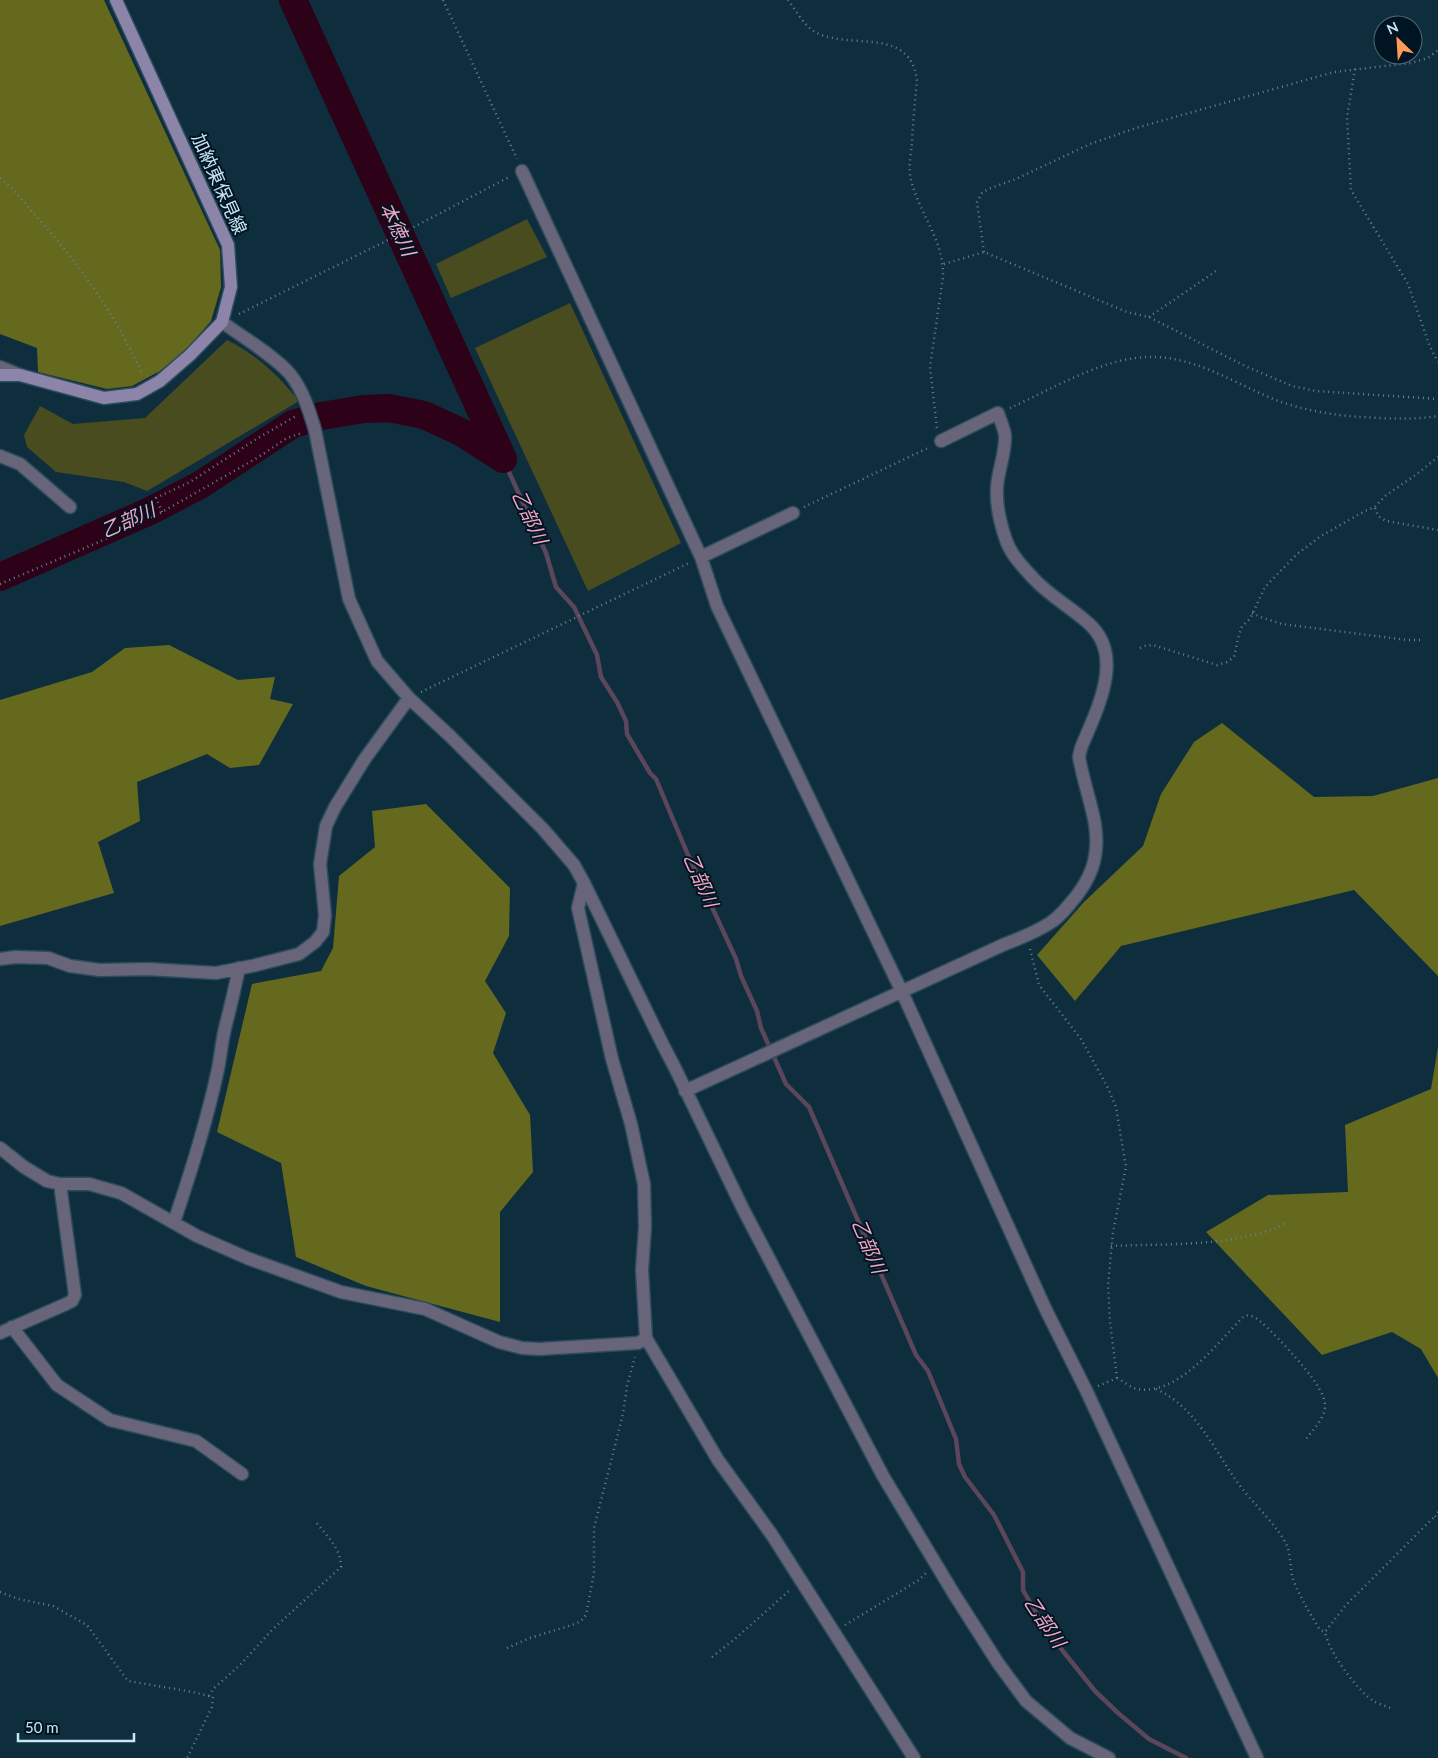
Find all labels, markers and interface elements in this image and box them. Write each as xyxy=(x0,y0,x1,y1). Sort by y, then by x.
north arrow xyxy=(1373,15,1423,65)
text: N xyxy=(1384,18,1401,38)
street label: 加納東保見線 xyxy=(188,130,252,237)
water label: 本徳川 xyxy=(376,198,422,261)
water label: 乙部川 xyxy=(508,486,554,549)
water label: 乙部川 xyxy=(97,497,160,542)
water label: 乙部川 xyxy=(679,849,724,912)
water label: 乙部川 xyxy=(848,1215,892,1278)
water label: 乙部川 xyxy=(1020,1592,1072,1653)
scale bar xyxy=(18,1710,134,1742)
text: 50 m xyxy=(25,1718,59,1736)

